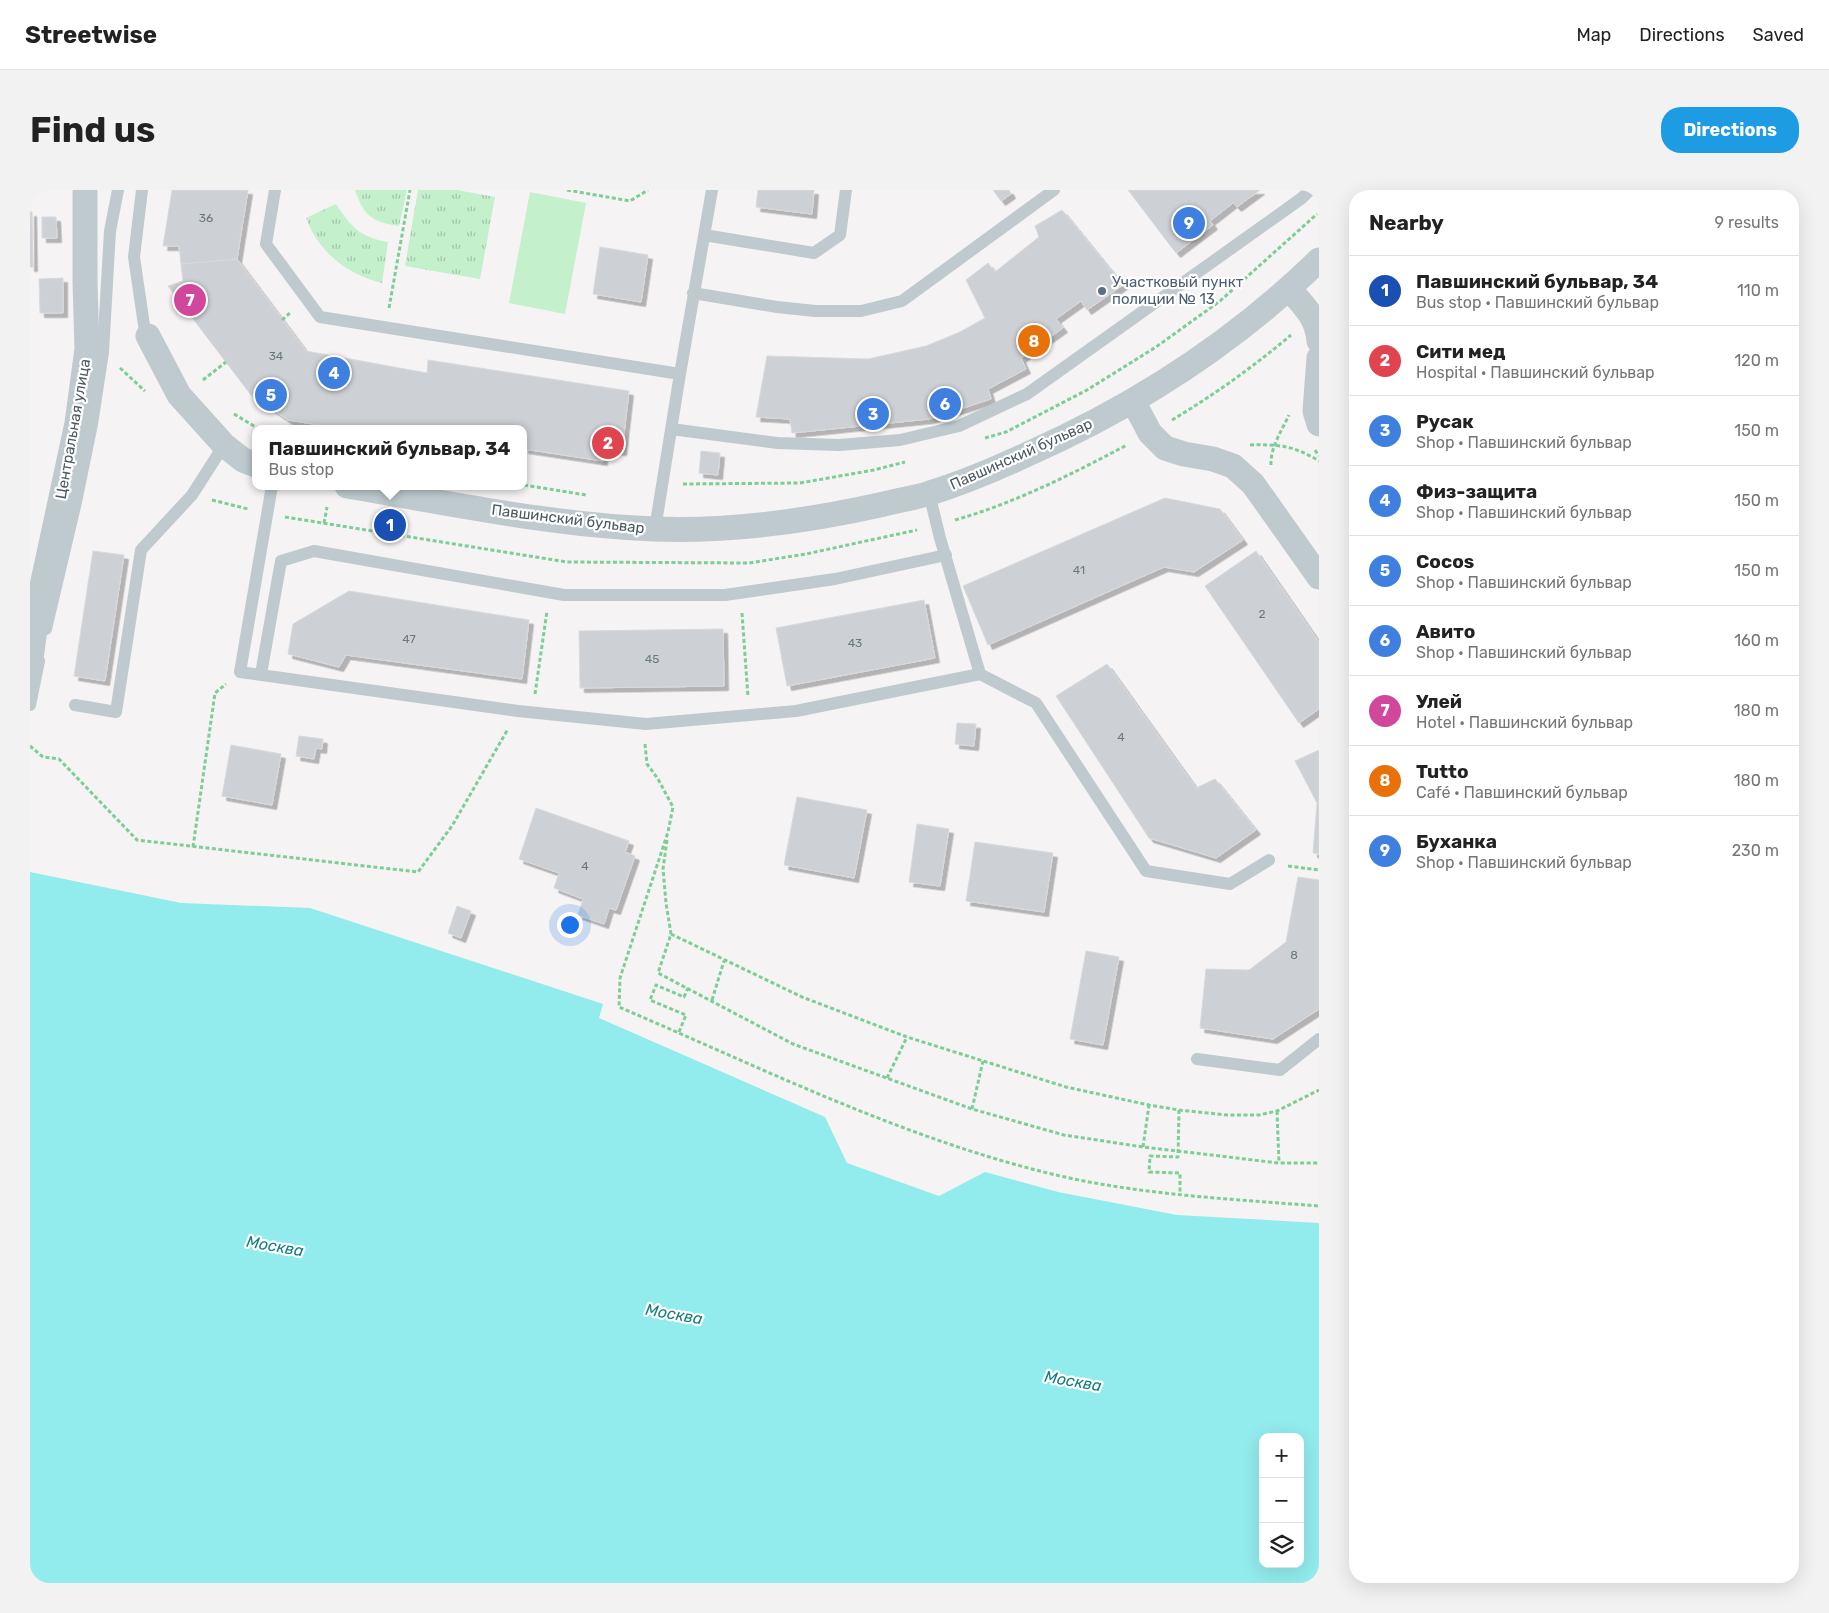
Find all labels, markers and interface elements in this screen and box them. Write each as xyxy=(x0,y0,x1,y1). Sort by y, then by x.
text: Streetwise xyxy=(25,21,157,49)
text: Map xyxy=(1576,24,1611,46)
text: Directions xyxy=(1639,24,1725,46)
text: Saved xyxy=(1753,24,1804,46)
button: Directions xyxy=(1661,107,1799,153)
text: Find us xyxy=(30,109,155,151)
pin: 9 xyxy=(1173,204,1205,242)
text: Nearby xyxy=(1369,210,1444,235)
house number: 36 xyxy=(199,211,213,225)
text: 9 results xyxy=(1715,213,1779,232)
text: Павшинский бульвар, 34 xyxy=(1416,270,1658,293)
place label: Участковый пункт полиции № 13 xyxy=(1112,273,1244,308)
pin: 7 xyxy=(174,281,206,319)
text: 1 xyxy=(1381,281,1389,300)
text: 110 m xyxy=(1737,281,1779,300)
marker: Участковый пункт полиции № 13 xyxy=(1096,285,1108,297)
text: Bus stop · Павшинский бульвар xyxy=(1416,293,1659,312)
pin: 8 xyxy=(1018,322,1050,360)
text: Сити мед xyxy=(1416,340,1506,363)
house number: 34 xyxy=(269,349,284,363)
text: 2 xyxy=(1380,351,1390,370)
text: 120 m xyxy=(1734,351,1779,370)
pin: 4 xyxy=(318,354,350,392)
street label: Центральная улица xyxy=(52,358,94,500)
text: Hospital · Павшинский бульвар xyxy=(1416,363,1655,382)
pin: 5 xyxy=(255,376,287,414)
pin: 6 xyxy=(929,385,961,423)
pin: 3 xyxy=(857,395,889,433)
text: Русак xyxy=(1416,410,1474,433)
street label: Павшинский бульвар xyxy=(947,414,1095,494)
text: 3 xyxy=(1380,421,1390,440)
text: 150 m xyxy=(1734,421,1779,440)
pin: 2 xyxy=(592,424,624,462)
popup xyxy=(252,425,527,490)
text: Shop · Павшинский бульвар xyxy=(1416,433,1632,452)
text: Павшинский бульвар, 34 xyxy=(268,437,511,460)
text: Bus stop xyxy=(268,460,334,479)
text: Физ-защита xyxy=(1416,480,1537,503)
text: 4 xyxy=(1380,491,1390,510)
text: 150 m xyxy=(1734,491,1779,510)
street label: Павшинский бульвар xyxy=(490,501,646,537)
text: Shop · Павшинский бульвар xyxy=(1416,503,1632,522)
pin: 1 xyxy=(374,506,406,544)
text: Cocos xyxy=(1416,550,1474,573)
text: 5 xyxy=(1380,561,1390,580)
text: 150 m xyxy=(1734,561,1779,580)
house number: 41 xyxy=(1073,563,1085,577)
text: Shop · Павшинский бульвар xyxy=(1416,573,1632,592)
house number: 2 xyxy=(1258,607,1266,621)
text: Авито xyxy=(1416,620,1475,643)
text: 6 xyxy=(1380,631,1390,650)
text: 160 m xyxy=(1734,631,1779,650)
house number: 47 xyxy=(402,632,416,646)
house number: 43 xyxy=(848,636,862,650)
text: Shop · Павшинский бульвар xyxy=(1416,643,1632,662)
house number: 45 xyxy=(645,652,659,666)
text: Улей xyxy=(1416,690,1462,713)
text: 7 xyxy=(1380,701,1390,720)
text: 180 m xyxy=(1734,701,1779,720)
text: Hotel · Павшинский бульвар xyxy=(1416,713,1633,732)
house number: 4 xyxy=(1117,730,1125,744)
text: Tutto xyxy=(1416,760,1469,783)
text: 8 xyxy=(1380,771,1390,790)
text: 180 m xyxy=(1734,771,1779,790)
text: Café · Павшинский бульвар xyxy=(1416,783,1628,802)
text: Буханка xyxy=(1416,830,1497,853)
text: 9 xyxy=(1380,841,1390,860)
text: 230 m xyxy=(1732,841,1779,860)
text: Shop · Павшинский бульвар xyxy=(1416,853,1632,872)
house number: 4 xyxy=(581,859,589,873)
your location xyxy=(557,912,583,938)
house number: 8 xyxy=(1290,948,1298,962)
water label: Москва xyxy=(245,1232,305,1260)
water label: Москва xyxy=(644,1300,704,1328)
water label: Москва xyxy=(1043,1367,1103,1395)
map controls xyxy=(1259,1433,1304,1568)
button: + xyxy=(1259,1433,1304,1478)
button: − xyxy=(1259,1478,1304,1523)
button: layers xyxy=(1259,1523,1304,1568)

